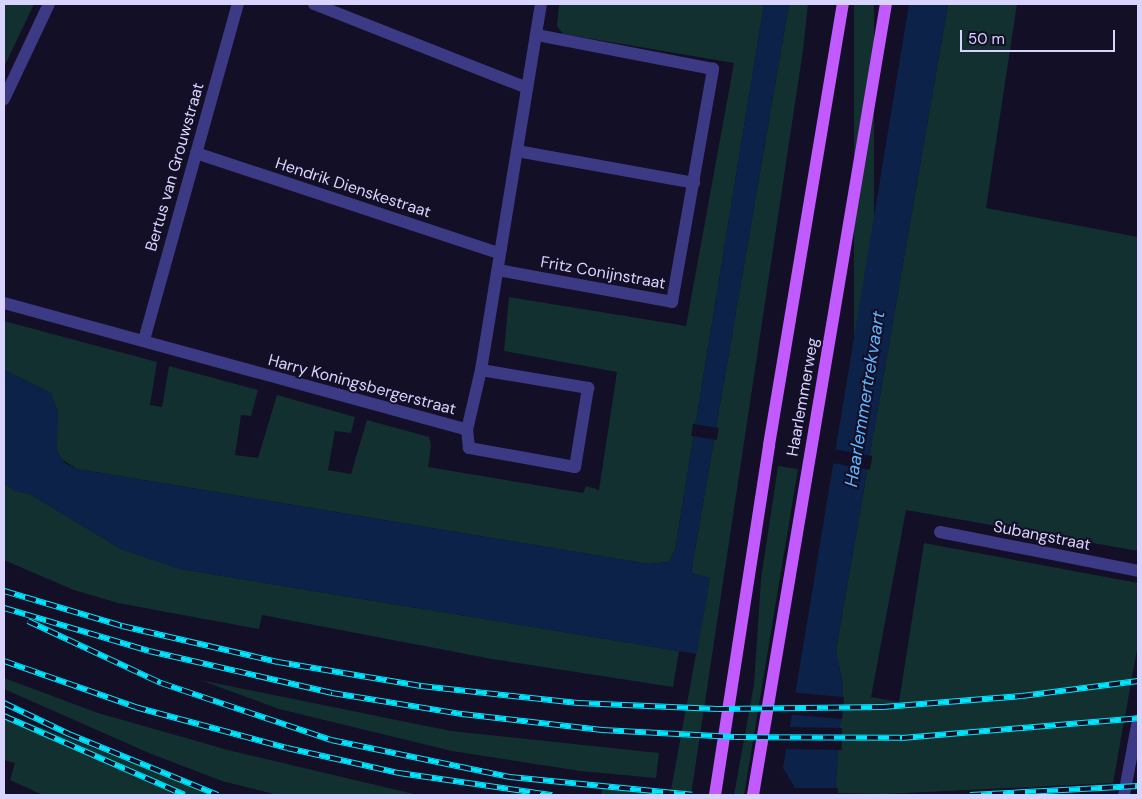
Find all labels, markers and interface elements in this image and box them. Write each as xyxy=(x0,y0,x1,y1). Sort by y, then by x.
scale bar xyxy=(962,20,1117,52)
text: 50 m xyxy=(968,29,1005,49)
street label: Bertus van Grouwstraat xyxy=(142,80,208,254)
street label: Hendrik Dienskestraat xyxy=(273,154,433,222)
street label: Fritz Conijnstraat xyxy=(539,253,667,293)
water label: Haarlemmertrekvaart xyxy=(840,309,890,489)
street label: Haarlemmerweg xyxy=(783,336,823,458)
street label: Harry Koningsbergerstraat xyxy=(266,351,458,419)
street label: Subangstraat xyxy=(992,517,1092,555)

